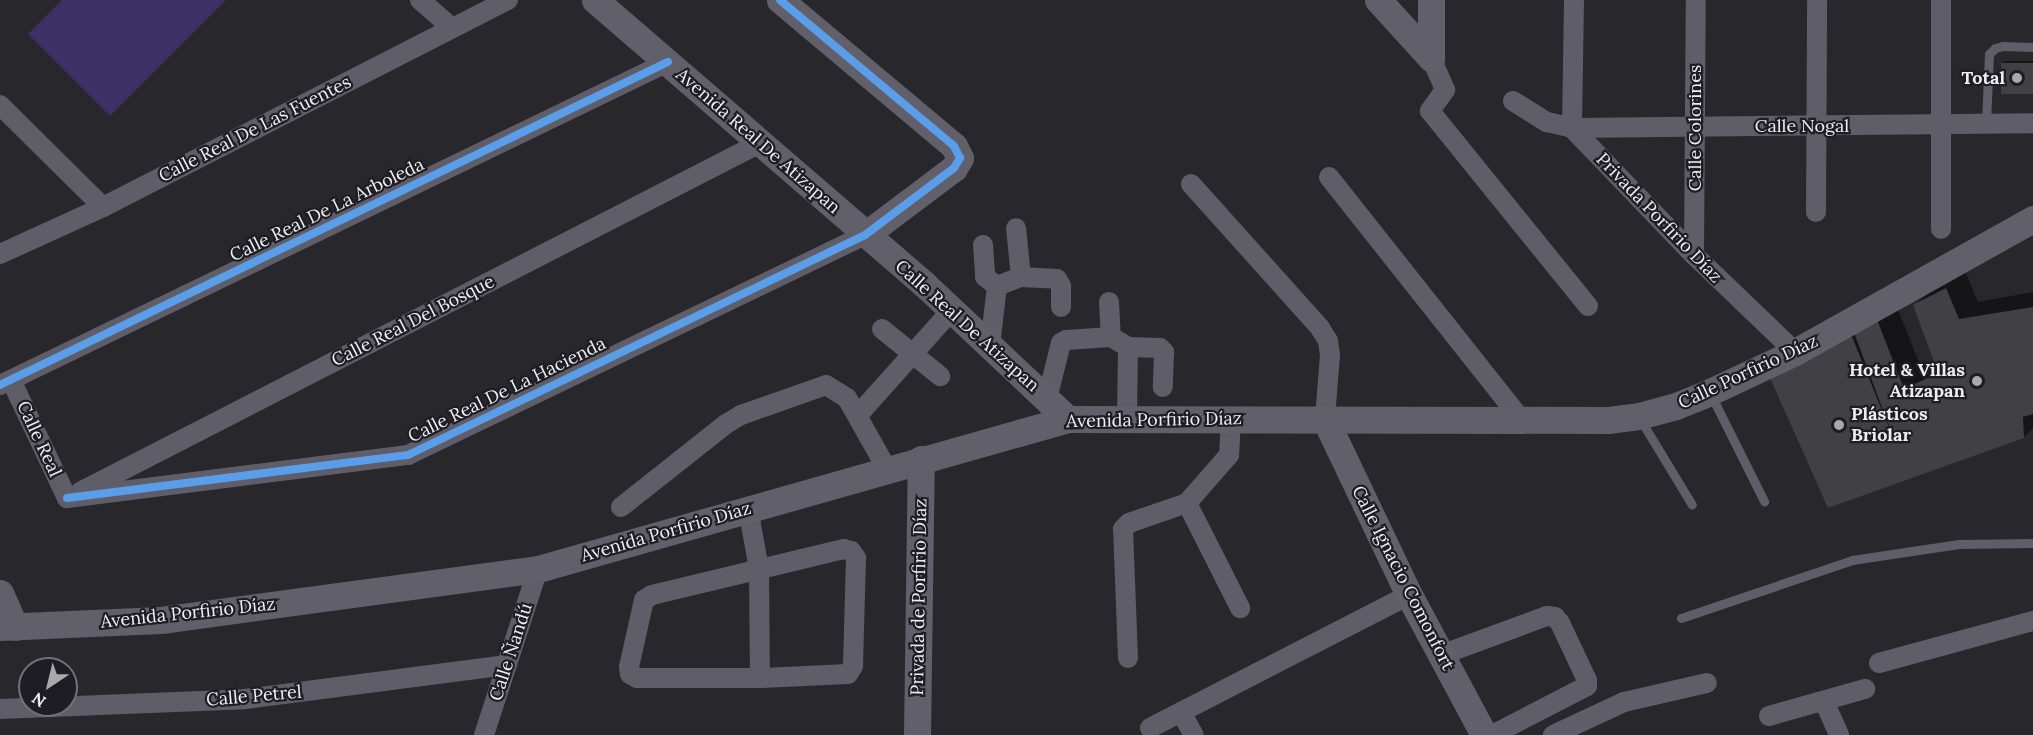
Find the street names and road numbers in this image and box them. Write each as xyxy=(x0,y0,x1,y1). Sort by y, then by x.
street label: Avenida Real De Atizapan xyxy=(671,64,845,218)
street label: Calle Colorines xyxy=(1684,65,1706,191)
street label: Calle Real De Las Fuentes xyxy=(155,71,355,187)
street label: Calle Nogal xyxy=(1755,115,1849,137)
street label: Privada Porfirio Díaz xyxy=(1591,149,1727,287)
street label: Calle Real De La Arboleda xyxy=(226,154,428,266)
street label: Calle Real De Atizapan xyxy=(890,256,1044,396)
street label: Calle Real Del Bosque xyxy=(328,271,498,371)
street label: Calle Porfirio Díaz xyxy=(1675,330,1821,414)
street label: Calle Real De La Hacienda xyxy=(405,333,609,447)
street label: Calle Real xyxy=(12,398,66,480)
street label: Avenida Porfirio Díaz xyxy=(1066,408,1242,432)
street label: Calle Ignacio Comonfort xyxy=(1347,482,1459,674)
street label: Avenida Porfirio Díaz xyxy=(579,497,753,567)
street label: Privada de Porfirio Díaz xyxy=(906,498,932,696)
street label: Avenida Porfirio Díaz xyxy=(99,593,277,633)
street label: Calle Ñandú xyxy=(485,600,537,704)
street label: Calle Petrel xyxy=(205,681,303,711)

